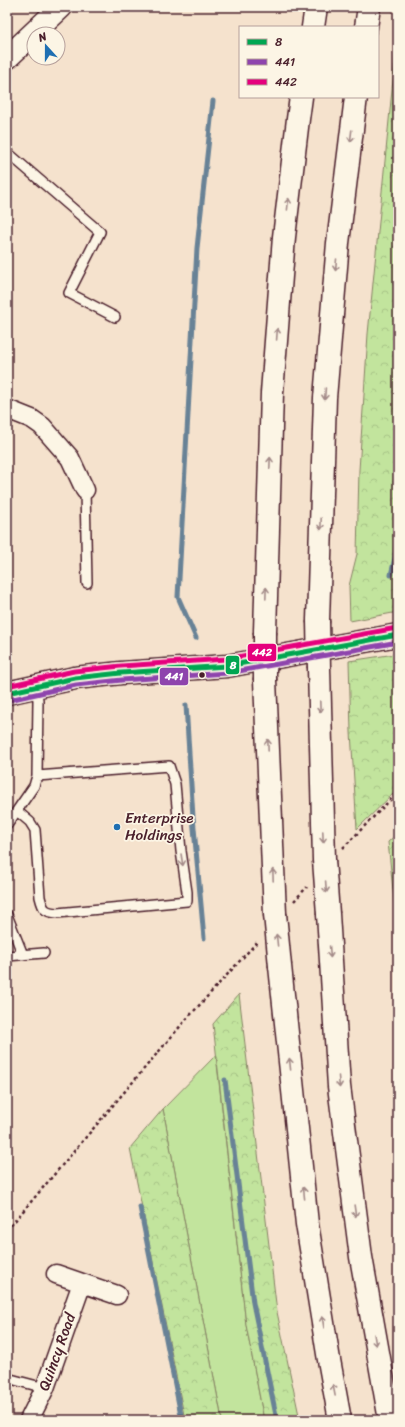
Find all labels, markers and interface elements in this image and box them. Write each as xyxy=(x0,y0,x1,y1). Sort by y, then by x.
north arrow xyxy=(26,26,66,66)
legend xyxy=(239,26,379,98)
text: N xyxy=(35,27,50,48)
text: 8 xyxy=(275,31,282,53)
text: 441 xyxy=(275,51,295,73)
text: 442 xyxy=(275,71,297,93)
one-way arrow xyxy=(347,129,355,142)
one-way arrow xyxy=(284,198,292,211)
one-way arrow xyxy=(333,258,340,271)
one-way arrow xyxy=(273,328,281,341)
one-way arrow xyxy=(322,387,329,400)
one-way arrow xyxy=(266,457,274,470)
one-way arrow xyxy=(317,517,325,530)
one-way arrow xyxy=(262,587,270,600)
line badge: 442 xyxy=(247,643,277,662)
text: 442 xyxy=(251,643,273,662)
line badge: 8 xyxy=(225,655,240,675)
text: 8 xyxy=(229,656,237,675)
line badge: 441 xyxy=(159,667,189,686)
text: 441 xyxy=(164,667,184,686)
unlabelled marker xyxy=(197,670,207,680)
one-way arrow xyxy=(316,700,323,713)
one-way arrow xyxy=(264,739,272,752)
place label: Enterprise Holdings xyxy=(125,805,193,848)
marker: Enterprise Holdings xyxy=(112,822,122,832)
one-way arrow xyxy=(319,830,327,843)
one-way arrow xyxy=(178,853,186,866)
one-way arrow xyxy=(269,869,277,882)
one-way arrow xyxy=(322,880,329,893)
one-way arrow xyxy=(274,934,281,947)
one-way arrow xyxy=(327,945,334,958)
one-way arrow xyxy=(287,1058,294,1071)
one-way arrow xyxy=(335,1075,342,1088)
one-way arrow xyxy=(300,1187,308,1200)
one-way arrow xyxy=(351,1204,359,1217)
street label: Quincy Road xyxy=(31,1308,83,1395)
one-way arrow xyxy=(318,1316,326,1329)
one-way arrow xyxy=(371,1333,379,1346)
one-way arrow xyxy=(330,1384,338,1397)

